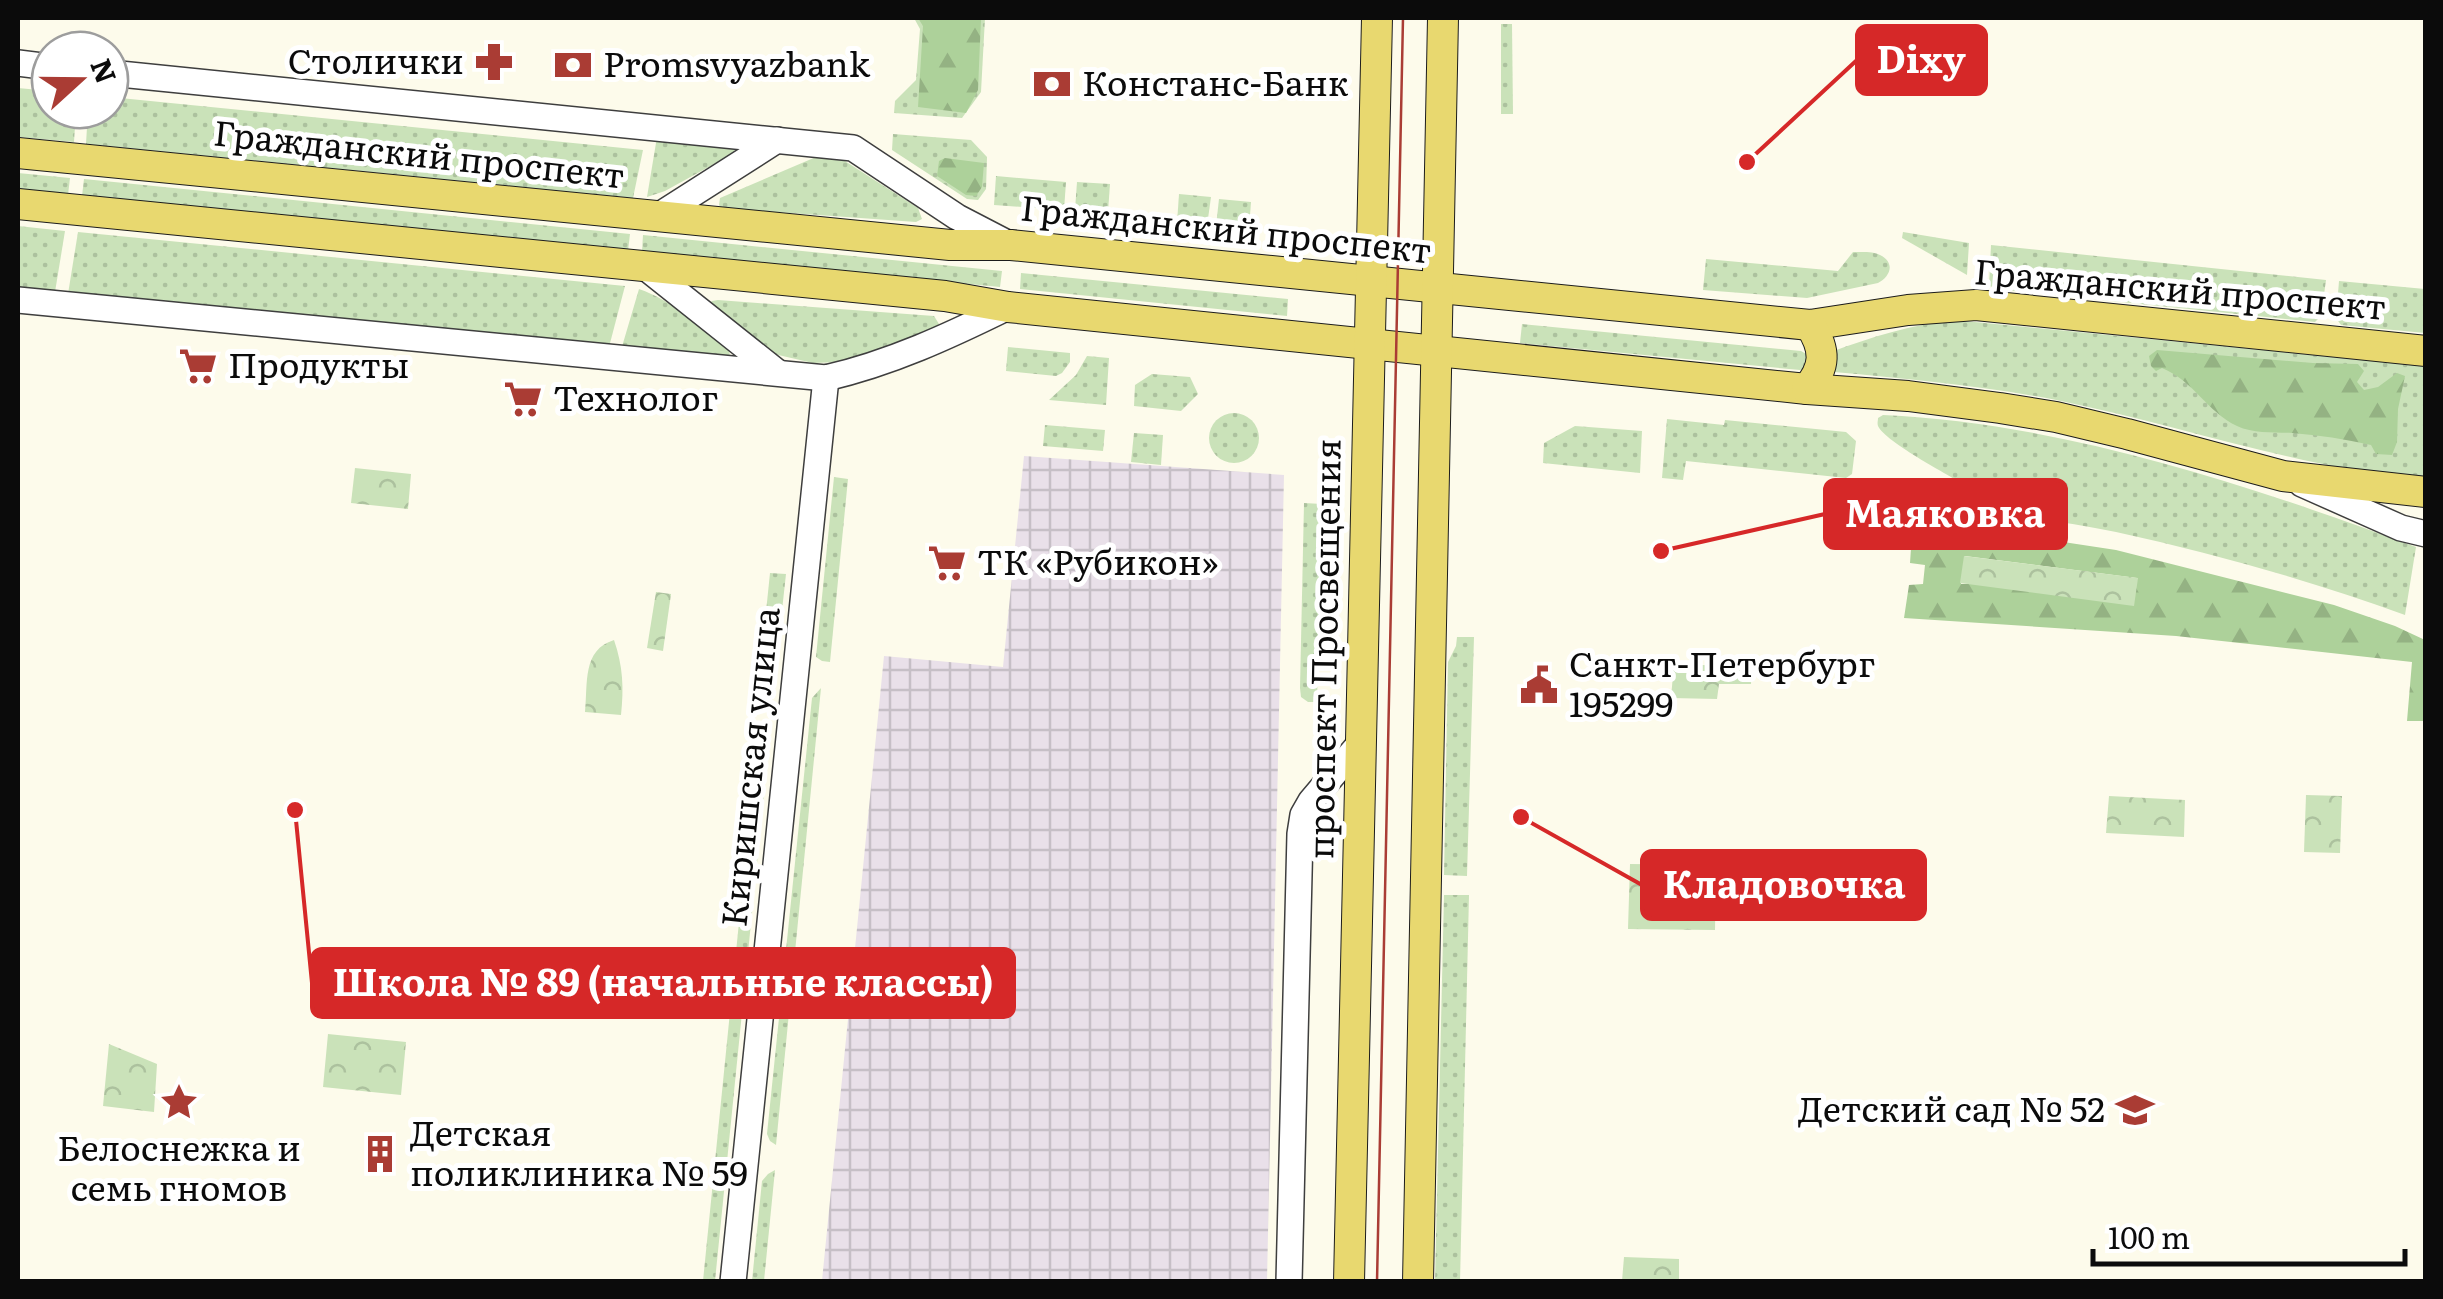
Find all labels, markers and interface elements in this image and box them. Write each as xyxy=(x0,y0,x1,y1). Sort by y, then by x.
callout: Dixy xyxy=(1857,26,1986,94)
text: Dixy xyxy=(1876,28,1967,85)
north arrow xyxy=(30,30,130,130)
place label: Столички xyxy=(288,33,464,85)
place label: Promsvyazbank xyxy=(603,36,871,88)
pharmacy icon: Столички xyxy=(473,41,515,83)
bank icon: Promsvyazbank xyxy=(552,44,594,86)
text: N xyxy=(81,52,129,89)
place label: Констанс-Банк xyxy=(1082,55,1349,107)
bank icon: Констанс-Банк xyxy=(1031,63,1073,105)
street label: Гражданский проспект xyxy=(211,105,627,199)
street label: Гражданский проспект xyxy=(1018,180,1434,274)
street label: Гражданский проспект xyxy=(1972,243,2388,331)
place label: Продукты xyxy=(228,337,409,389)
supermarket icon: Продукты xyxy=(177,345,219,387)
place label: Технолог xyxy=(553,370,718,422)
supermarket icon: Технолог xyxy=(502,378,544,420)
street label: проспект Просвещения xyxy=(1292,438,1352,860)
callout: Маяковка xyxy=(1825,480,2066,548)
text: Маяковка xyxy=(1845,482,2045,539)
place label: ТК «Рубикон» xyxy=(977,534,1219,586)
supermarket icon: ТК «Рубикон» xyxy=(926,542,968,584)
street label: Киришская улица xyxy=(705,604,791,929)
place label: Санкт-Петербург 195299 xyxy=(1569,636,1875,728)
public building icon: Санкт-Петербург 195299 xyxy=(1518,664,1560,706)
callout: Кладовочка xyxy=(1642,851,1925,919)
text: Кладовочка xyxy=(1662,853,1906,910)
callout: Школа № 89 (начальные классы) xyxy=(312,949,1014,1017)
text: Школа № 89 (начальные классы) xyxy=(332,951,994,1008)
place icon: Белоснежка и семь гномов xyxy=(158,1081,200,1123)
place label: Детский сад № 52 xyxy=(1798,1081,2105,1133)
school or university icon: Детский сад № 52 xyxy=(2114,1089,2156,1131)
place label: Детская поликлиника № 59 xyxy=(410,1105,748,1197)
place label: Белоснежка и семь гномов xyxy=(57,1120,301,1212)
building icon: Детская поликлиника № 59 xyxy=(359,1133,401,1175)
scale bar xyxy=(2093,1204,2406,1266)
text: 100 m xyxy=(2108,1214,2190,1258)

